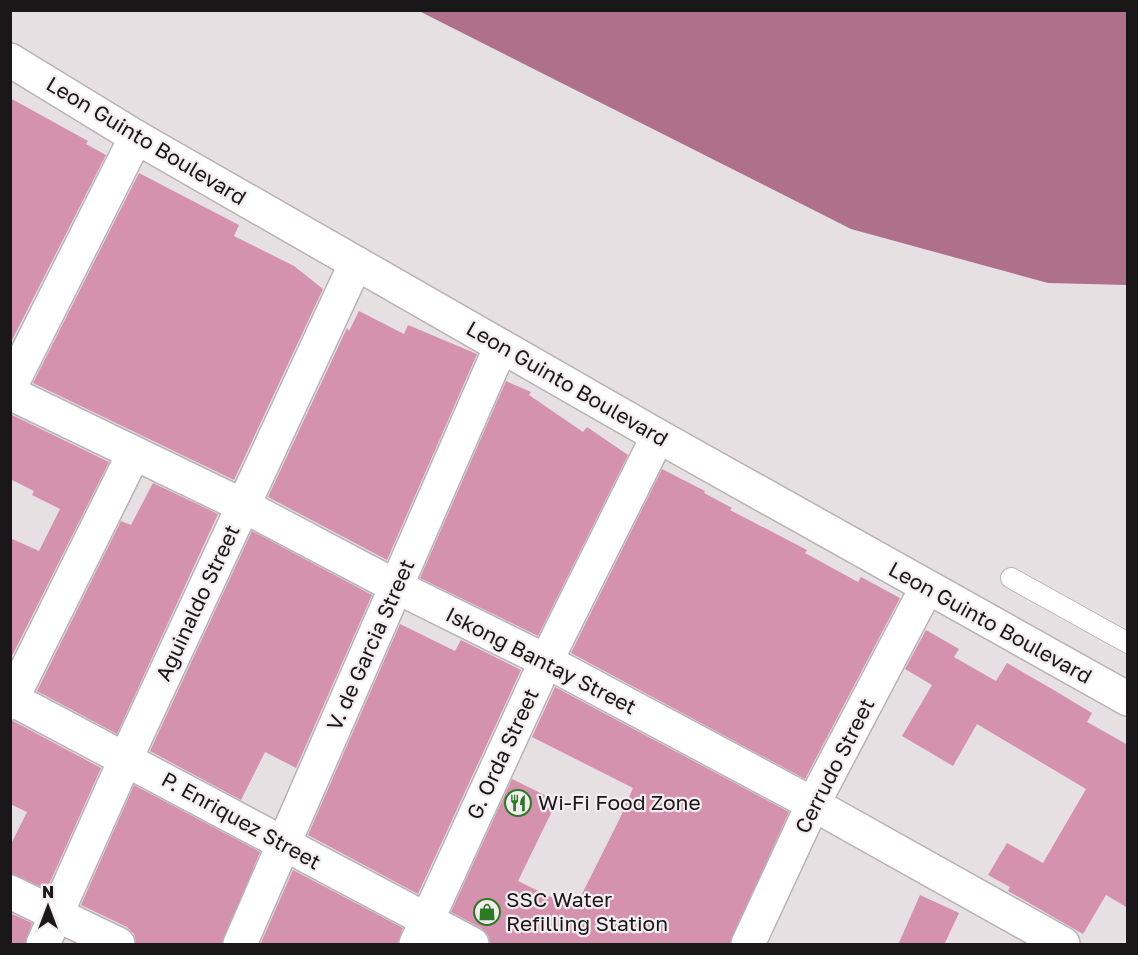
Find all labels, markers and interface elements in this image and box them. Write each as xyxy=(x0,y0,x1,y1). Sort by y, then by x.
street label: Leon Guinto Boulevard xyxy=(42,70,251,210)
street label: Leon Guinto Boulevard xyxy=(462,315,673,451)
street label: Aguinaldo Street xyxy=(150,520,245,685)
street label: V. de Garcia Street xyxy=(321,555,420,734)
street label: Leon Guinto Boulevard xyxy=(884,555,1097,689)
street label: Iskong Bantay Street xyxy=(442,601,641,719)
street label: G. Orda Street xyxy=(460,684,544,823)
street label: Cerrudo Street xyxy=(789,693,879,838)
street label: P. Enriquez Street xyxy=(157,766,326,875)
restaurant icon: Wi-Fi Food Zone xyxy=(503,788,533,818)
place label: Wi-Fi Food Zone xyxy=(538,789,701,815)
north arrow xyxy=(18,877,78,937)
text: N xyxy=(42,882,54,902)
place label: SSC Water Refilling Station xyxy=(506,886,668,936)
shop icon: SSC Water Refilling Station xyxy=(472,897,502,927)

